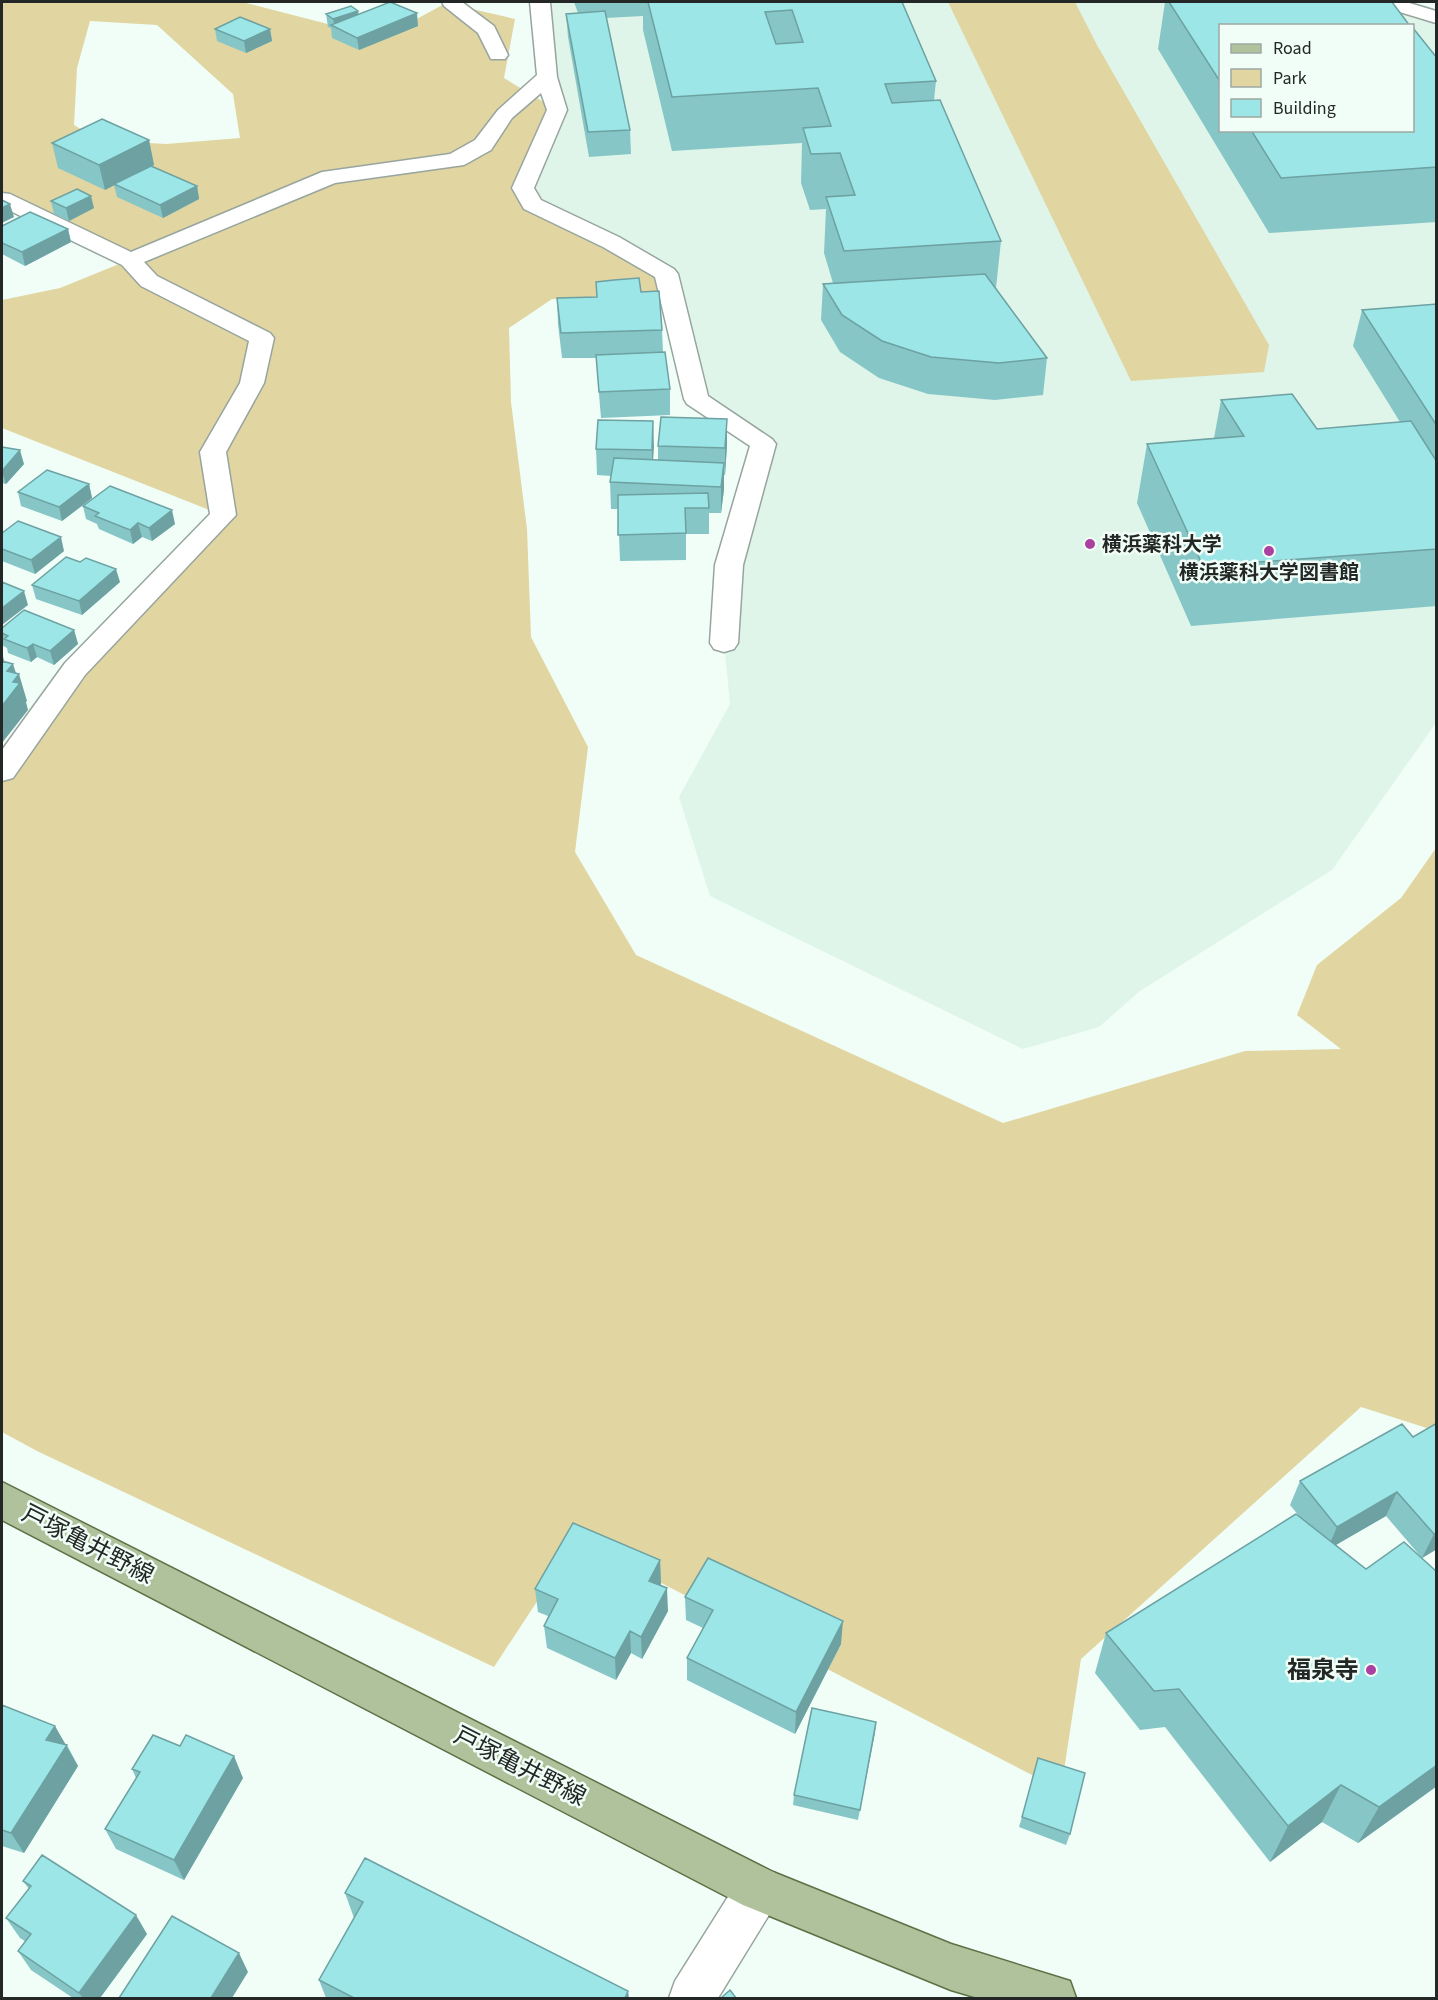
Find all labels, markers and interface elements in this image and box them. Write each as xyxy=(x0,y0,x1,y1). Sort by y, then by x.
legend xyxy=(1219,24,1414,132)
text: Road xyxy=(1273,36,1312,61)
text: Park xyxy=(1273,66,1307,91)
text: Building xyxy=(1273,96,1336,121)
place label: 横浜薬科大学 xyxy=(1102,531,1222,559)
marker: 横浜薬科大学 xyxy=(1083,537,1097,551)
marker: 横浜薬科大学図書館 xyxy=(1262,544,1276,558)
place label: 横浜薬科大学図書館 xyxy=(1179,559,1359,587)
street label: 戸塚亀井野線 xyxy=(16,1496,160,1593)
place label: 福泉寺 xyxy=(1287,1653,1359,1688)
marker: 福泉寺 xyxy=(1364,1663,1378,1677)
street label: 戸塚亀井野線 xyxy=(448,1718,592,1815)

